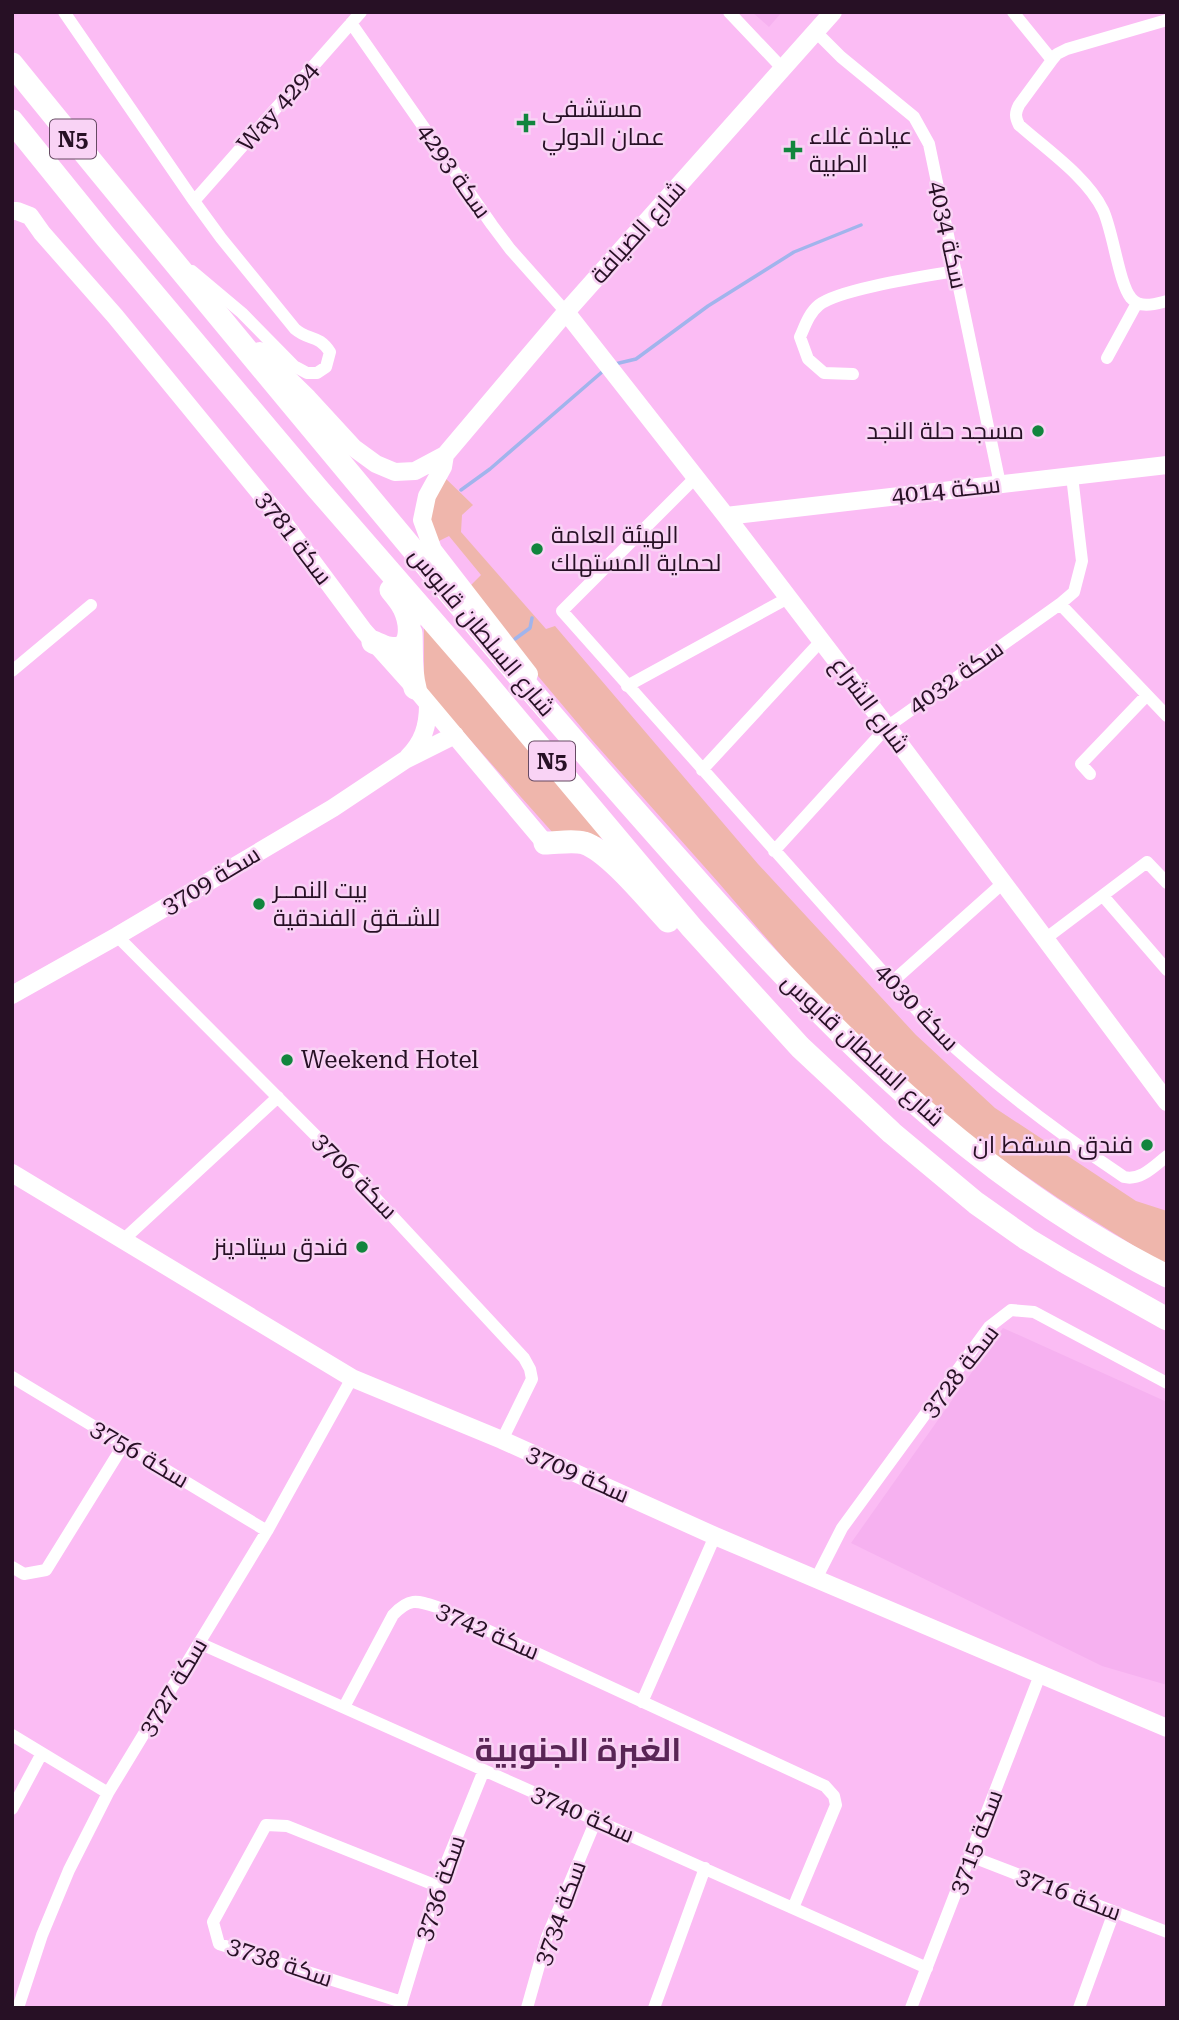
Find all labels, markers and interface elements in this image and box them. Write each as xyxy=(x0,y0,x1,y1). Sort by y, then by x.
street label: Way 4294 xyxy=(231,56,325,158)
place label: مستشفى عمان الدولي xyxy=(542,95,665,156)
marker: مستشفى عمان الدولي xyxy=(516,113,536,133)
street label: سكة 4293 xyxy=(411,118,497,224)
road number: N5 xyxy=(50,120,96,158)
place label: عيادة غلاء الطبية xyxy=(809,122,912,178)
marker: عيادة غلاء الطبية xyxy=(783,140,803,160)
street label: شارع الضيافة xyxy=(585,175,693,291)
street label: سكة 4034 xyxy=(923,179,973,291)
place label: مسجد حلة النجد xyxy=(867,417,1024,445)
marker: مسجد حلة النجد xyxy=(1030,423,1046,439)
street label: سكة 4014 xyxy=(890,470,1002,510)
street label: سكة 3781 xyxy=(250,486,338,590)
place label: الهيئة العامة لحماية المستهلك xyxy=(551,521,721,577)
marker: الهيئة العامة لحماية المستهلك xyxy=(529,541,545,557)
street label: شارع السلطان قابوس xyxy=(402,542,561,723)
street label: سكة 4032 xyxy=(903,634,1009,720)
street label: شارع الشراع xyxy=(823,652,915,760)
road number: N5 xyxy=(529,741,575,780)
street label: سكة 3709 xyxy=(157,840,265,920)
place label: بيت النمــر للشـقق الفندقية xyxy=(271,876,440,933)
marker: بيت النمــر للشـقق الفندقية xyxy=(251,896,267,912)
street label: سكة 4030 xyxy=(869,957,965,1057)
street label: شارع السلطان قابوس xyxy=(775,968,950,1134)
place label: Weekend Hotel xyxy=(301,1046,479,1074)
marker: Weekend Hotel xyxy=(279,1052,295,1068)
street label: سكة 3706 xyxy=(307,1127,403,1225)
place label: فندق مسقط ان xyxy=(973,1131,1133,1160)
marker: فندق مسقط ان xyxy=(1139,1137,1155,1153)
place label: فندق سيتادينز xyxy=(211,1233,348,1262)
marker: فندق سيتادينز xyxy=(354,1239,370,1255)
street label: سكة 3728 xyxy=(915,1319,1005,1423)
street label: سكة 3756 xyxy=(86,1414,194,1494)
street label: سكة 3709 xyxy=(522,1439,634,1509)
street label: سكة 3742 xyxy=(432,1596,544,1666)
street label: سكة 3727 xyxy=(133,1633,213,1741)
district label: الغبرة الجنوبية xyxy=(475,1731,681,1769)
street label: سكة 3740 xyxy=(527,1779,639,1849)
street label: سكة 3715 xyxy=(943,1786,1009,1898)
street label: سكة 3736 xyxy=(409,1832,471,1944)
street label: سكة 3734 xyxy=(528,1857,592,1969)
street label: سكة 3716 xyxy=(1013,1861,1125,1927)
street label: سكة 3738 xyxy=(224,1931,336,1993)

